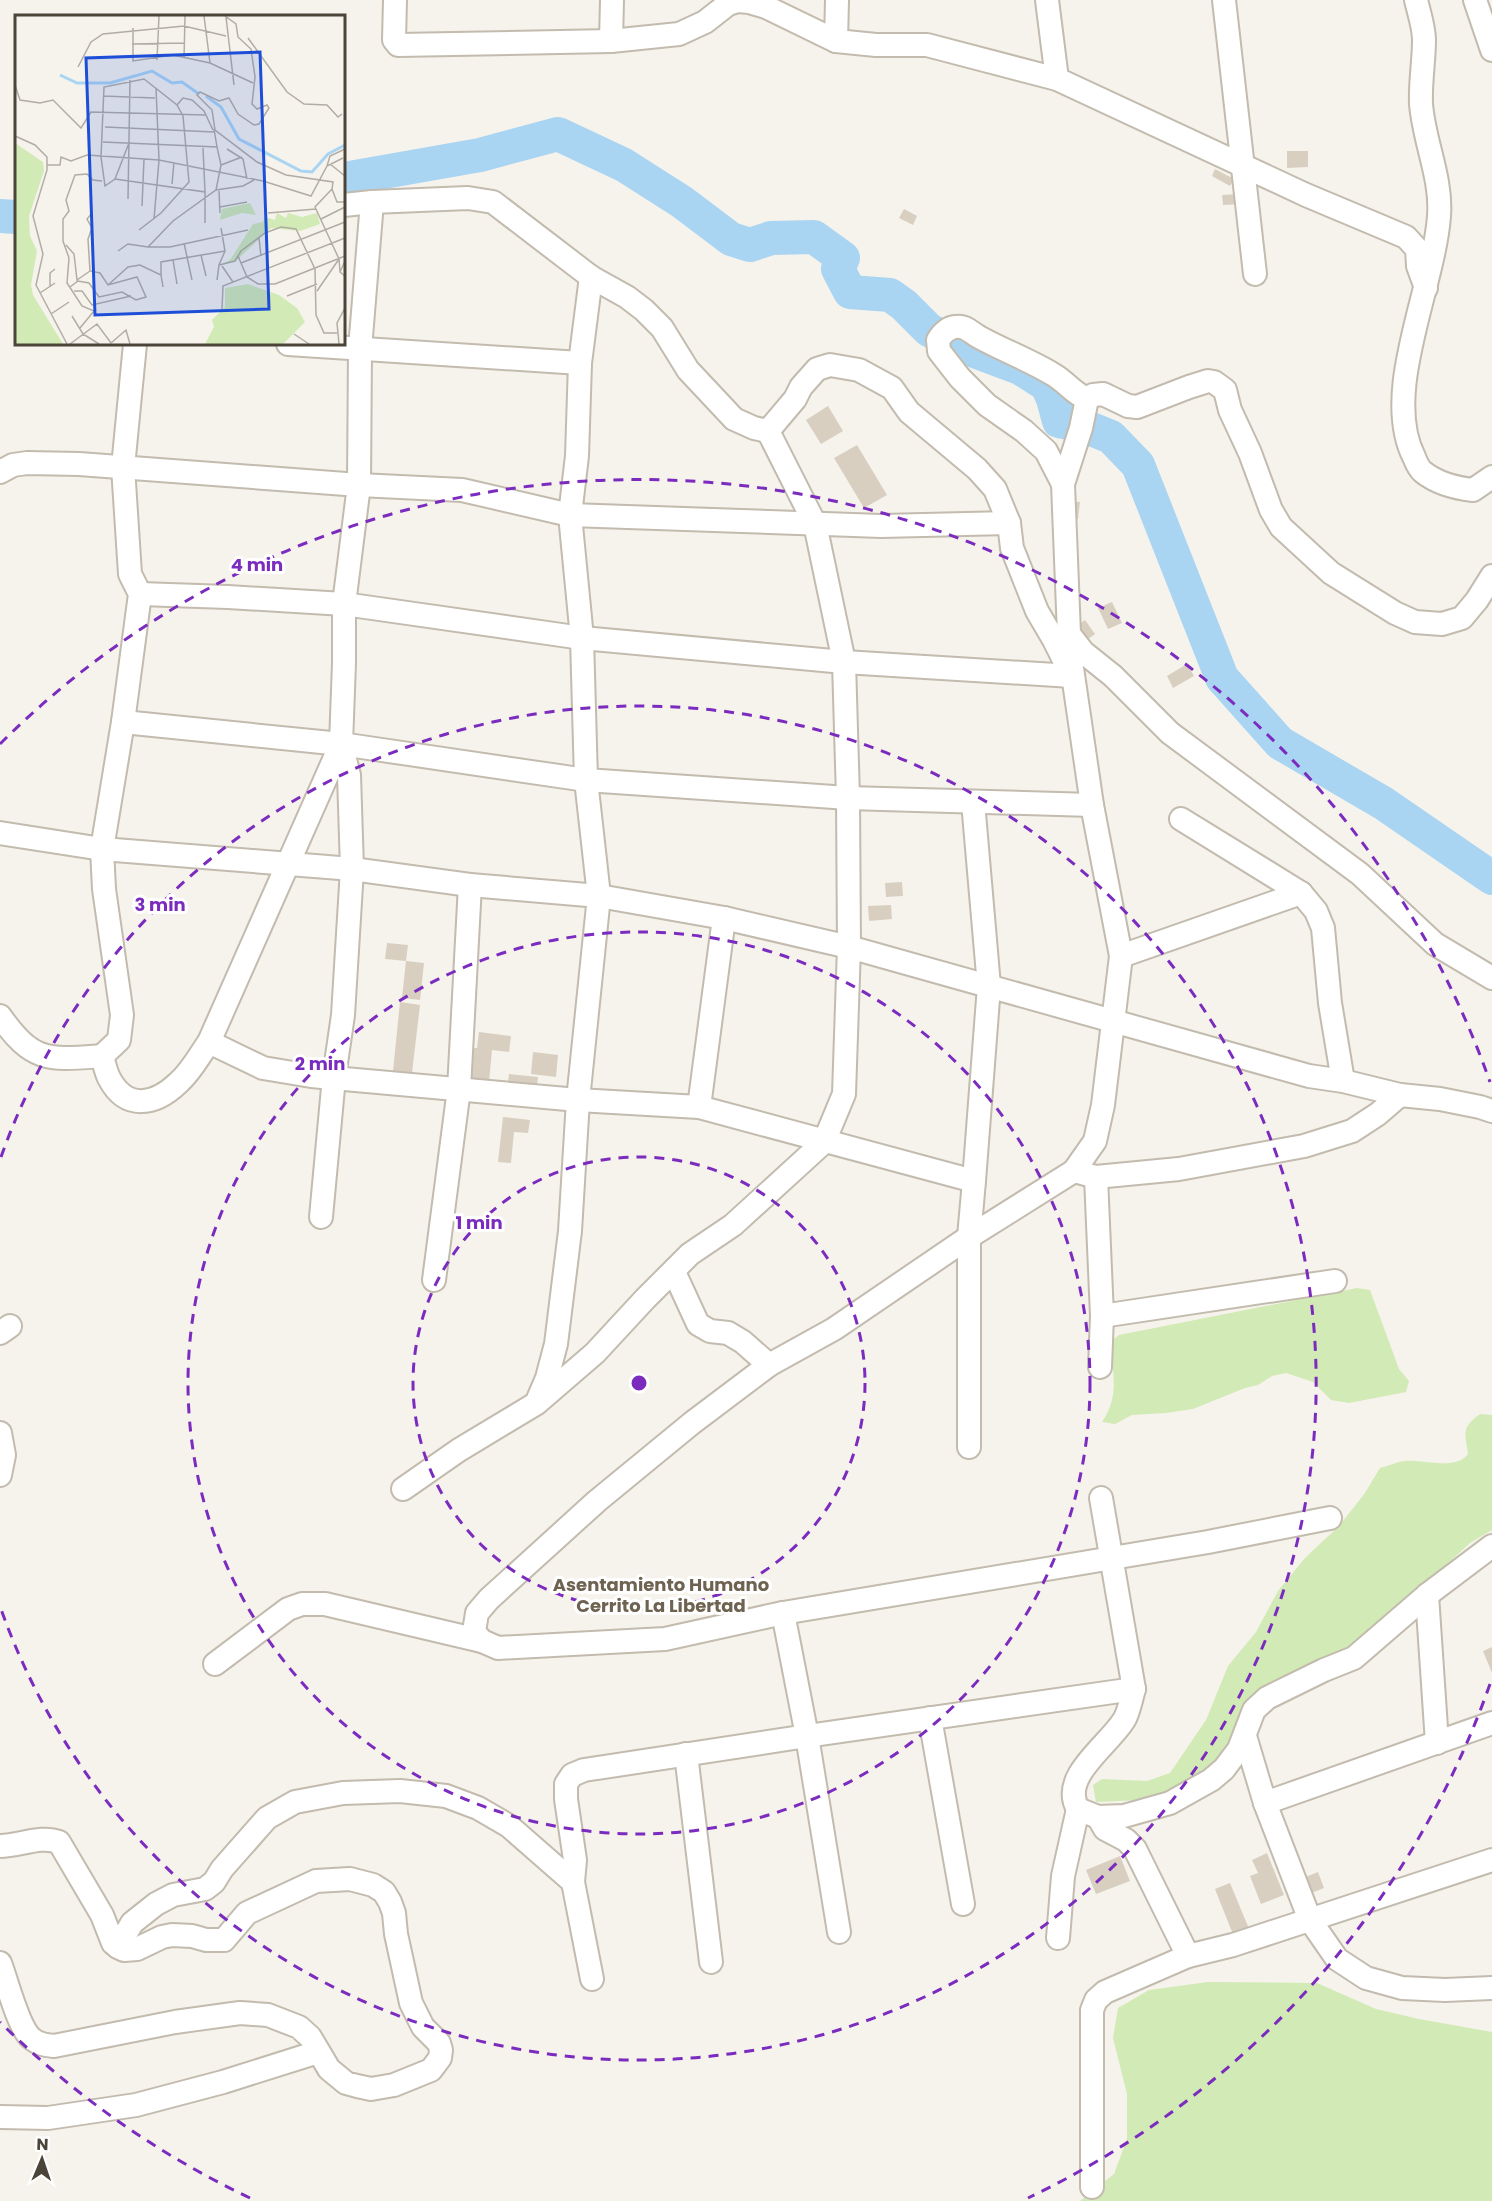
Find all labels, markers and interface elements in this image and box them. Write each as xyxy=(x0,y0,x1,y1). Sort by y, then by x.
inset map xyxy=(15,15,345,345)
text: 4 min xyxy=(231,552,283,577)
text: 3 min xyxy=(134,892,186,917)
text: 2 min xyxy=(295,1051,345,1076)
text: 1 min xyxy=(455,1210,503,1235)
centre of rings xyxy=(629,1373,649,1393)
district label: Asentamiento Humano Cerrito La Libertad xyxy=(553,1572,769,1618)
north arrow xyxy=(12,2129,72,2189)
text: N xyxy=(36,2133,49,2156)

